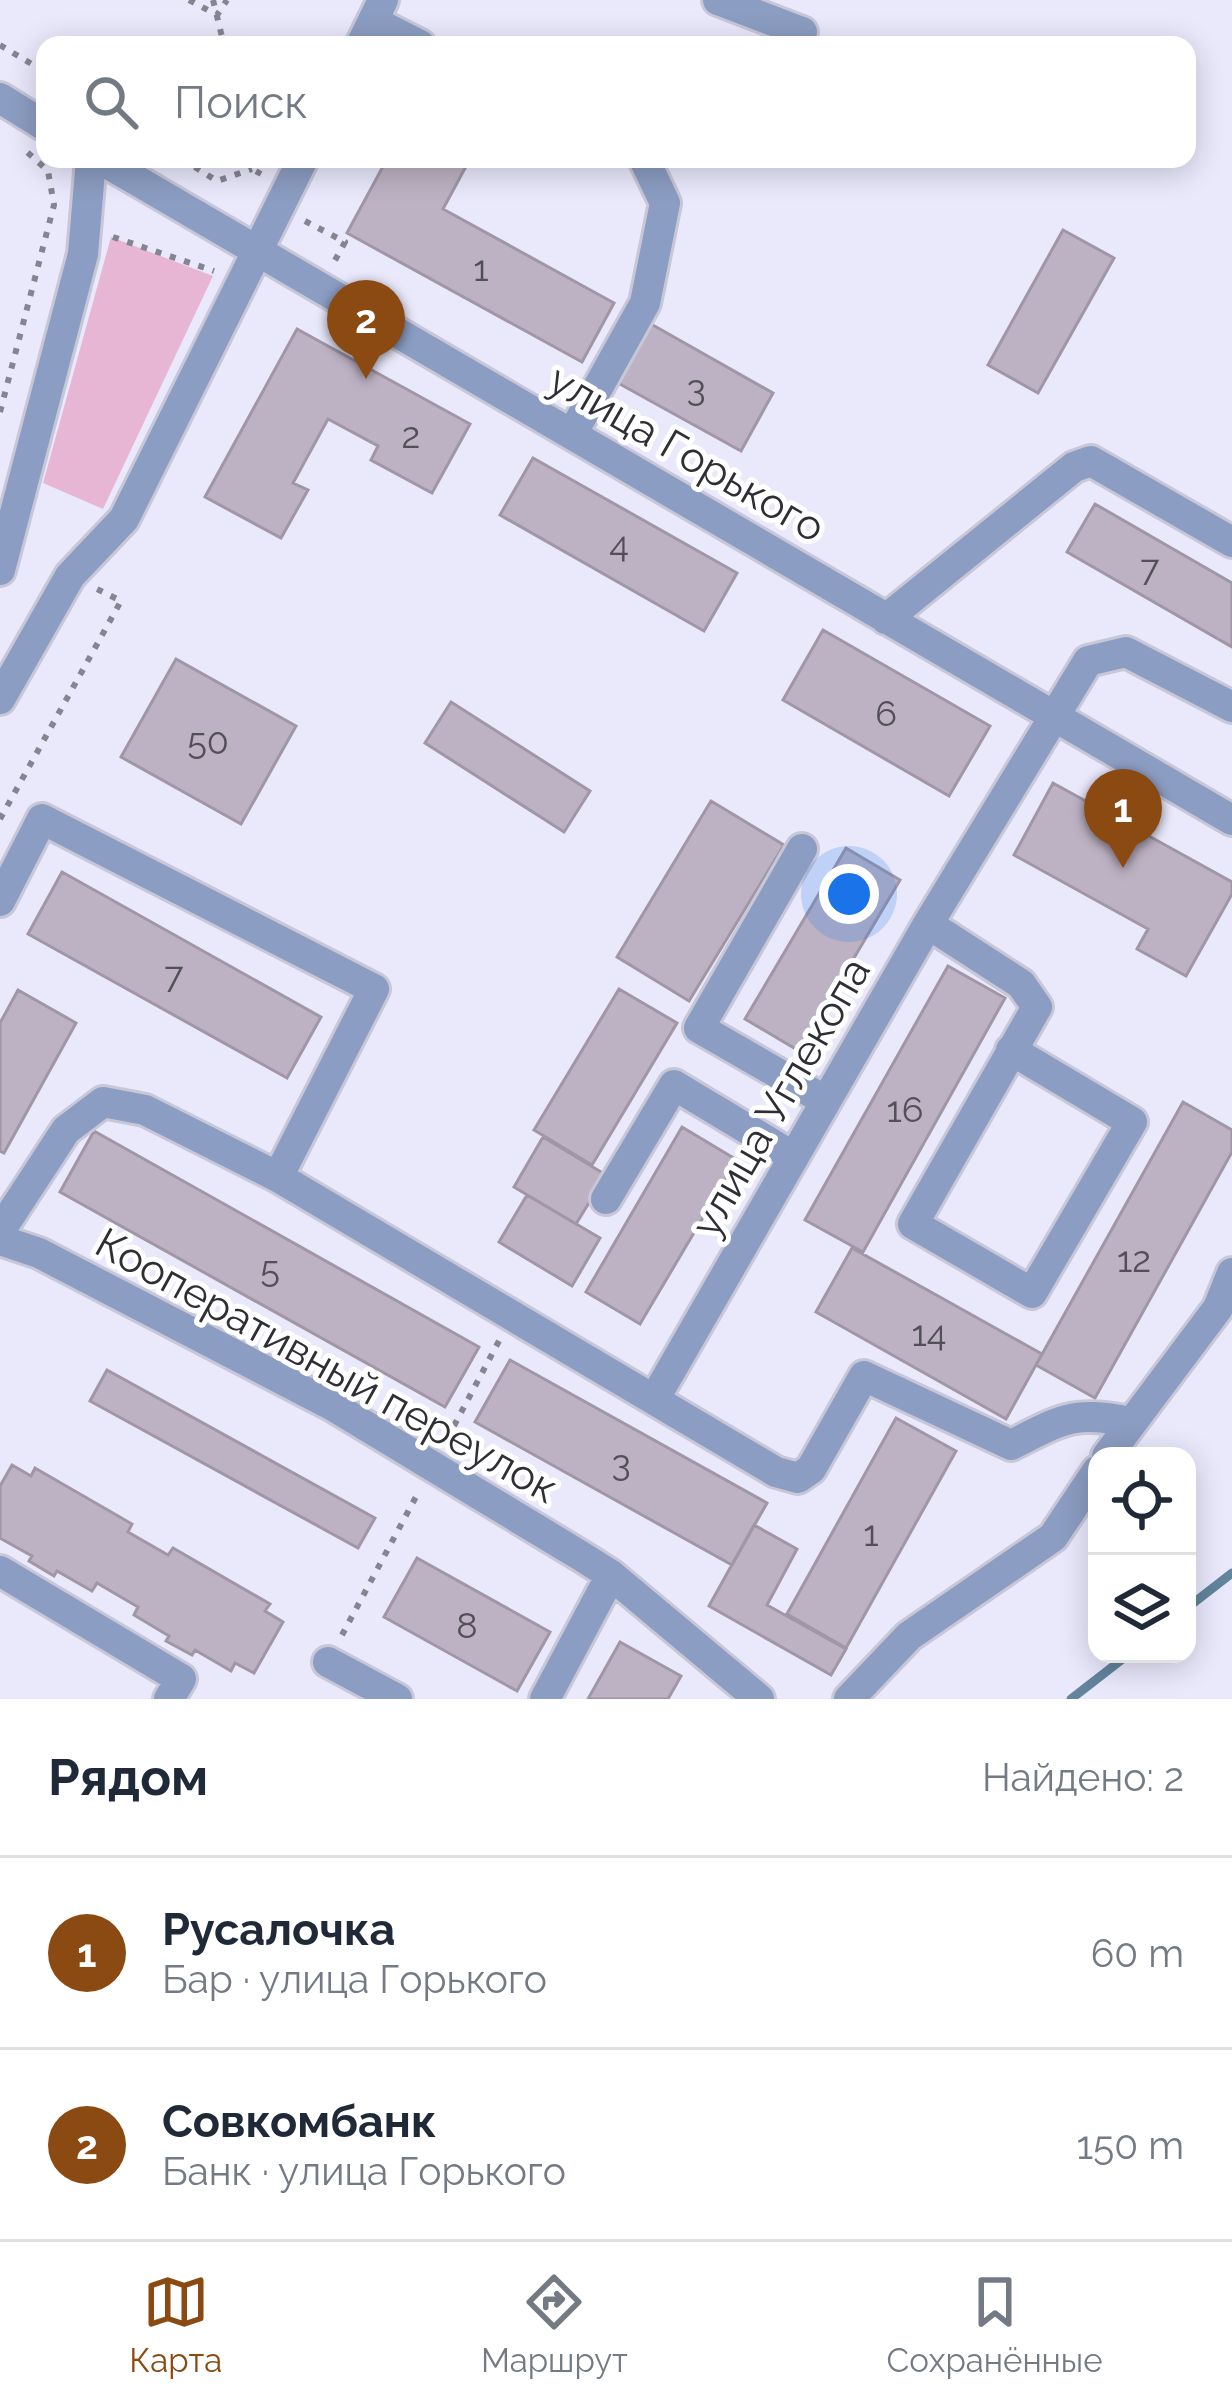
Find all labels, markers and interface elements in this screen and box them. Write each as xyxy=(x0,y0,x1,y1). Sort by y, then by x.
search box xyxy=(36,36,1196,168)
icon: search xyxy=(78,69,144,135)
text: Поиск xyxy=(174,76,308,129)
house number: 1 xyxy=(473,247,489,289)
pin: 2 xyxy=(327,280,405,379)
street label: улица Горького xyxy=(540,355,833,552)
house number: 3 xyxy=(686,367,706,409)
house number: 2 xyxy=(402,414,420,456)
house number: 4 xyxy=(609,523,629,565)
house number: 7 xyxy=(1140,547,1160,589)
house number: 6 xyxy=(875,692,897,734)
house number: 50 xyxy=(187,720,229,762)
pin: 1 xyxy=(1084,769,1162,868)
your location xyxy=(819,864,879,924)
street label: улица Углекопа xyxy=(681,949,880,1245)
house number: 7 xyxy=(164,954,184,996)
house number: 16 xyxy=(886,1088,924,1130)
street label: Кооперативный переулок xyxy=(87,1218,566,1513)
house number: 12 xyxy=(1117,1238,1151,1280)
house number: 5 xyxy=(260,1248,280,1290)
house number: 14 xyxy=(911,1312,947,1354)
house number: 3 xyxy=(611,1442,631,1484)
map controls xyxy=(1088,1447,1196,1663)
button: locate xyxy=(1088,1447,1196,1555)
house number: 1 xyxy=(863,1512,879,1554)
button: layers xyxy=(1088,1555,1196,1663)
house number: 8 xyxy=(456,1604,478,1646)
text: Рядом xyxy=(48,1747,208,1807)
text: Найдено: 2 xyxy=(982,1754,1184,1800)
text: Русалочка xyxy=(162,1903,395,1956)
text: 1 xyxy=(77,1930,97,1976)
text: 60 m xyxy=(1091,1930,1184,1976)
text: Бар · улица Горького xyxy=(162,1956,547,2002)
text: Совкомбанк xyxy=(162,2095,437,2148)
text: 2 xyxy=(76,2122,98,2168)
text: 150 m xyxy=(1076,2122,1184,2168)
text: Банк · улица Горького xyxy=(162,2148,566,2194)
tab: Карта xyxy=(129,2269,222,2380)
tab: Маршрут xyxy=(481,2269,628,2380)
tab: Сохранённые xyxy=(887,2269,1103,2380)

